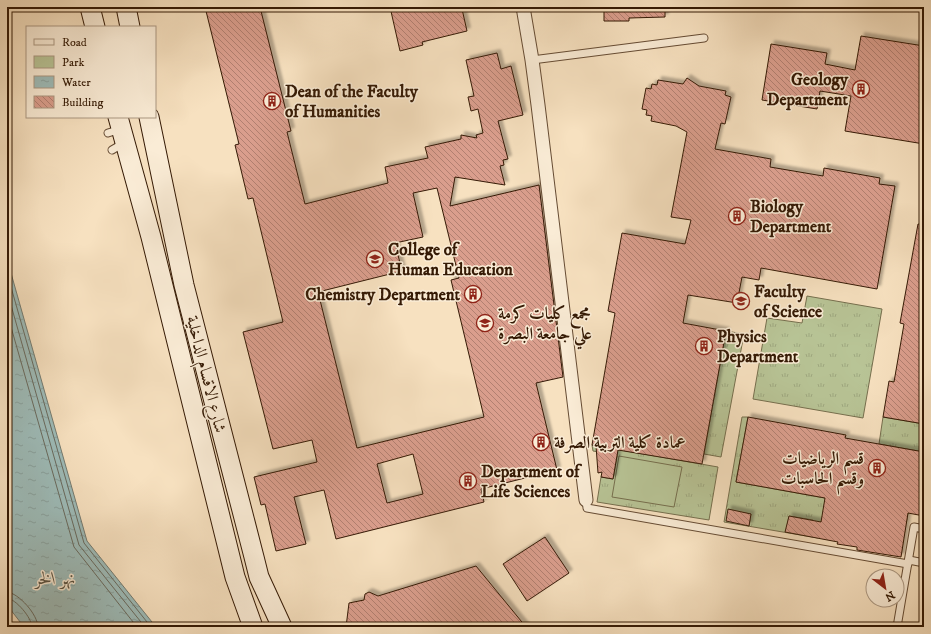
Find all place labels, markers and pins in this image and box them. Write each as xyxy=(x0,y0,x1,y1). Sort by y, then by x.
place label: Geology Department xyxy=(767,69,849,111)
building icon: Geology Department xyxy=(851,79,871,99)
place label: Dean of the Faculty of Humanities xyxy=(285,81,419,123)
building icon: Dean of the Faculty of Humanities xyxy=(262,91,282,111)
place label: Biology Department xyxy=(750,196,832,238)
building icon: Biology Department xyxy=(727,206,747,226)
place label: College of Human Education xyxy=(388,239,513,281)
school or university icon: College of Human Education xyxy=(365,249,385,269)
place label: Faculty of Science xyxy=(754,281,822,323)
place label: Chemistry Department xyxy=(305,284,461,306)
building icon: Chemistry Department xyxy=(463,284,483,304)
school or university icon: Faculty of Science xyxy=(731,291,751,311)
place label: مجمع كليات كرمة علي جامعة البصرة xyxy=(498,303,592,350)
school or university icon: مجمع كليات كرمة علي جامعة البصرة xyxy=(475,313,495,333)
place label: Physics Department xyxy=(717,326,799,368)
building icon: Physics Department xyxy=(694,336,714,356)
building icon: عمادة كلية التربية الصرفة xyxy=(531,432,551,452)
place label: عمادة كلية التربية الصرفة xyxy=(554,432,686,454)
place label: قسم الرياضيات وقسم الحاسبات xyxy=(781,448,864,495)
building icon: قسم الرياضيات وقسم الحاسبات xyxy=(867,458,887,478)
place label: Department of Life Sciences xyxy=(481,461,583,503)
building icon: Department of Life Sciences xyxy=(458,471,478,491)

